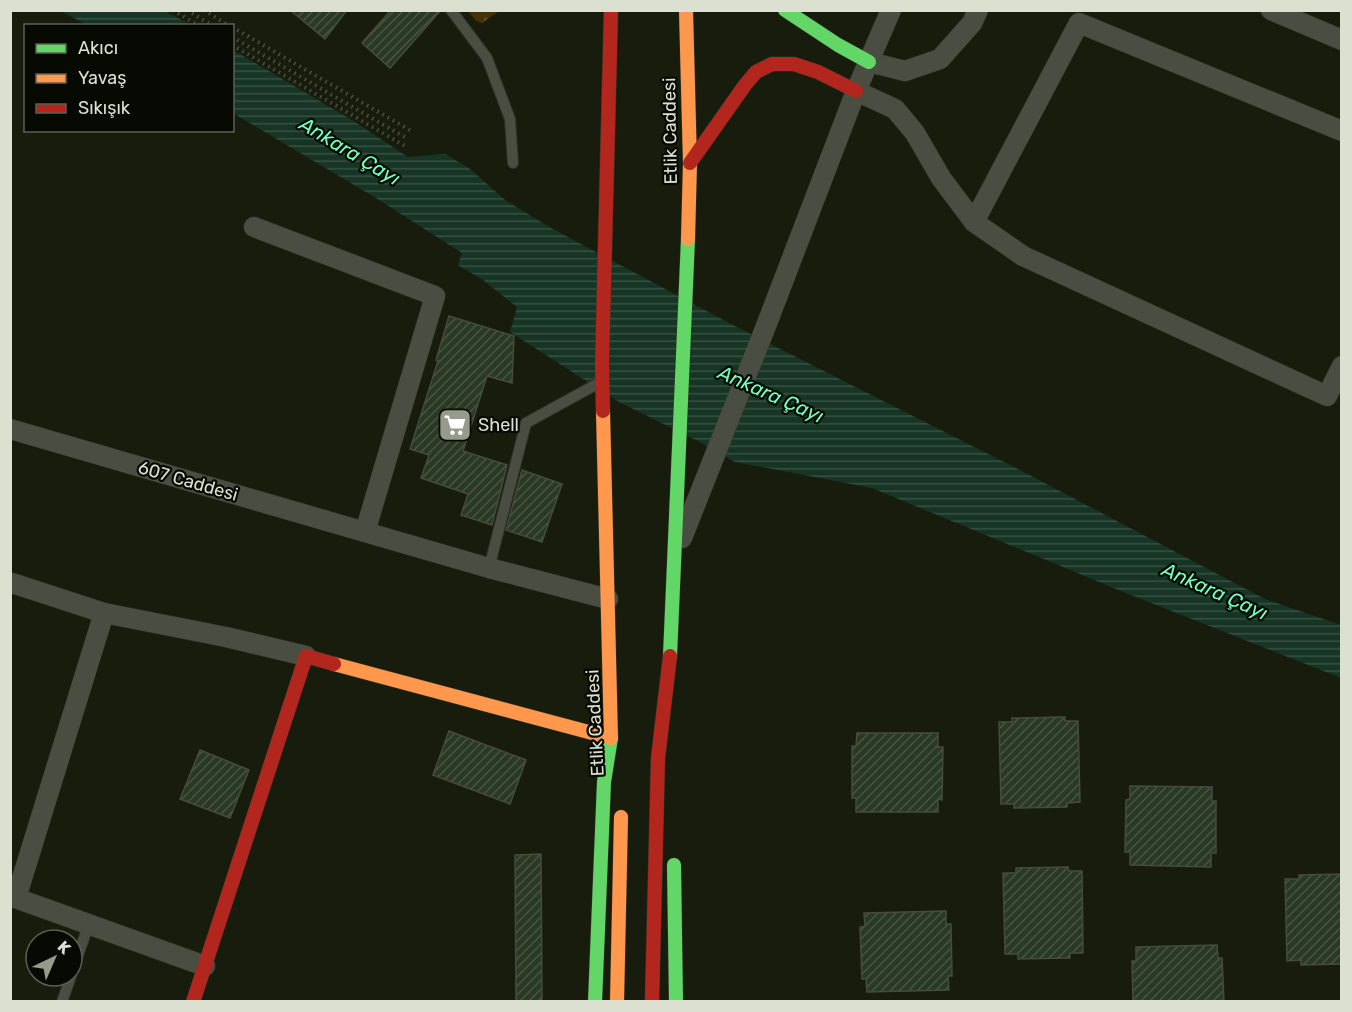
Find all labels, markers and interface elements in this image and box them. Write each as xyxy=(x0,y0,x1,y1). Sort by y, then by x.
legend xyxy=(24,24,234,132)
text: Akıcı xyxy=(78,37,118,59)
text: Yavaş xyxy=(78,67,126,89)
street label: Etlik Caddesi xyxy=(658,77,682,185)
text: Sıkışık xyxy=(78,97,131,119)
water label: Ankara Çayı xyxy=(295,111,405,190)
water label: Ankara Çayı xyxy=(714,360,828,428)
supermarket icon: Shell xyxy=(437,407,473,443)
place label: Shell xyxy=(478,414,519,436)
street label: 607 Caddesi xyxy=(136,456,240,506)
water label: Ankara Çayı xyxy=(1158,557,1272,625)
street label: Etlik Caddesi xyxy=(581,669,609,777)
north arrow xyxy=(24,928,84,988)
text: K xyxy=(54,937,75,958)

